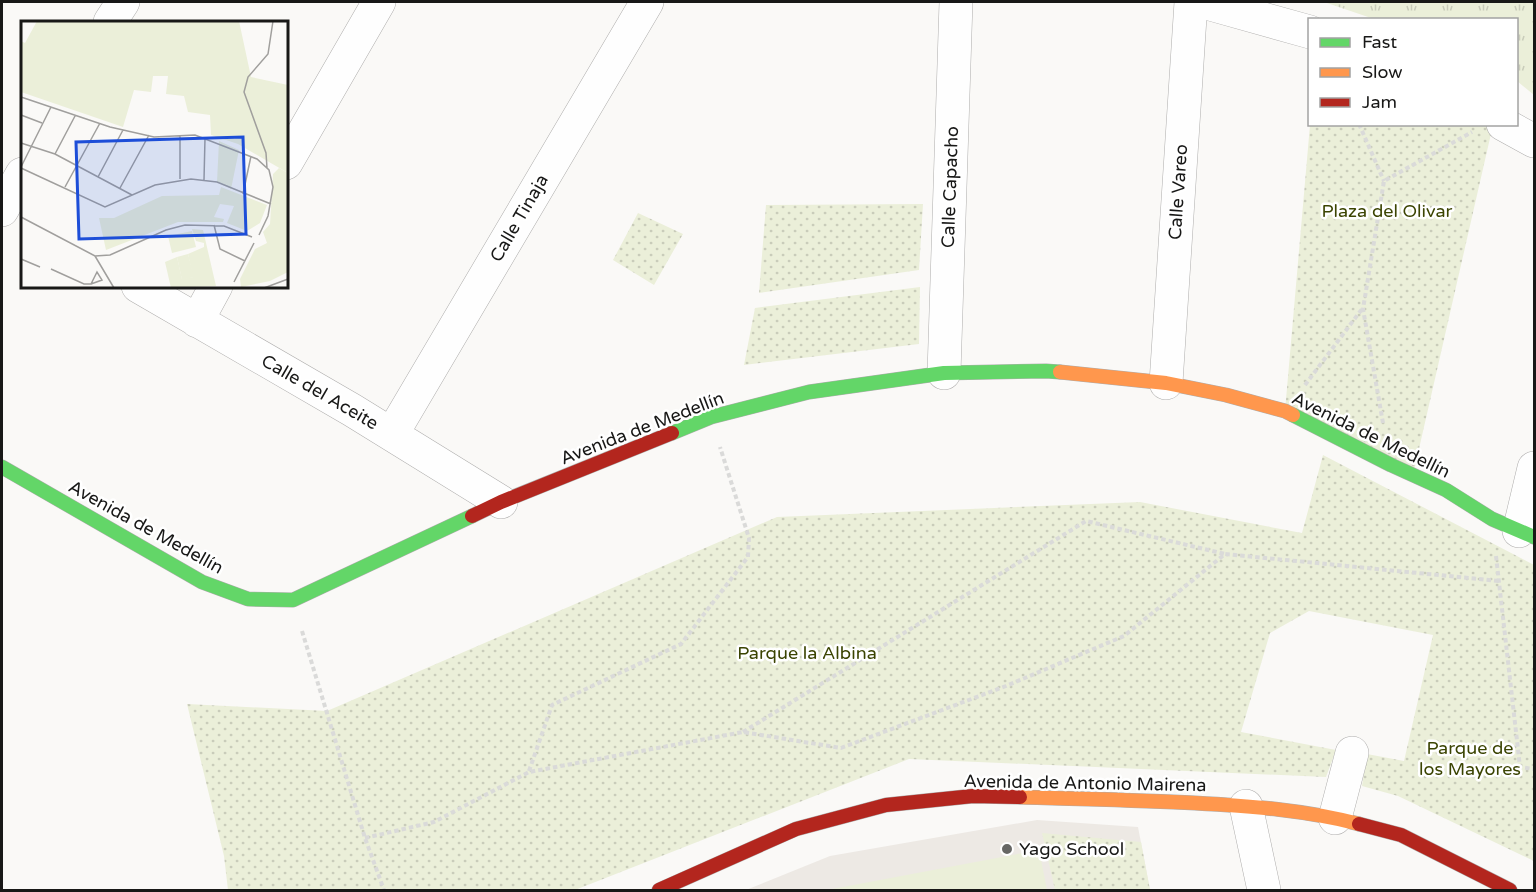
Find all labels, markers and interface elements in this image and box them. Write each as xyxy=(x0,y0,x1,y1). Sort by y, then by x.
legend xyxy=(1308,18,1518,126)
inset map xyxy=(21,21,288,288)
text: Fast xyxy=(1362,31,1397,53)
text: Slow xyxy=(1362,61,1403,83)
text: Jam xyxy=(1362,91,1397,113)
street label: Calle Capacho xyxy=(937,126,963,248)
street label: Calle Vareo xyxy=(1164,143,1192,241)
street label: Calle Tinaja xyxy=(485,170,553,266)
park label: Plaza del Olivar xyxy=(1322,200,1453,222)
street label: Calle del Aceite xyxy=(258,350,382,434)
street label: Avenida de Medellín xyxy=(557,387,727,469)
street label: Avenida de Medellín xyxy=(1288,387,1454,483)
street label: Avenida de Medellín xyxy=(65,475,227,579)
park label: Parque la Albina xyxy=(737,642,877,664)
park label: Parque de los Mayores xyxy=(1419,737,1521,780)
street label: Avenida de Antonio Mairena xyxy=(963,770,1207,796)
place label: Yago School xyxy=(1019,838,1124,860)
marker: Yago School xyxy=(1000,842,1014,856)

